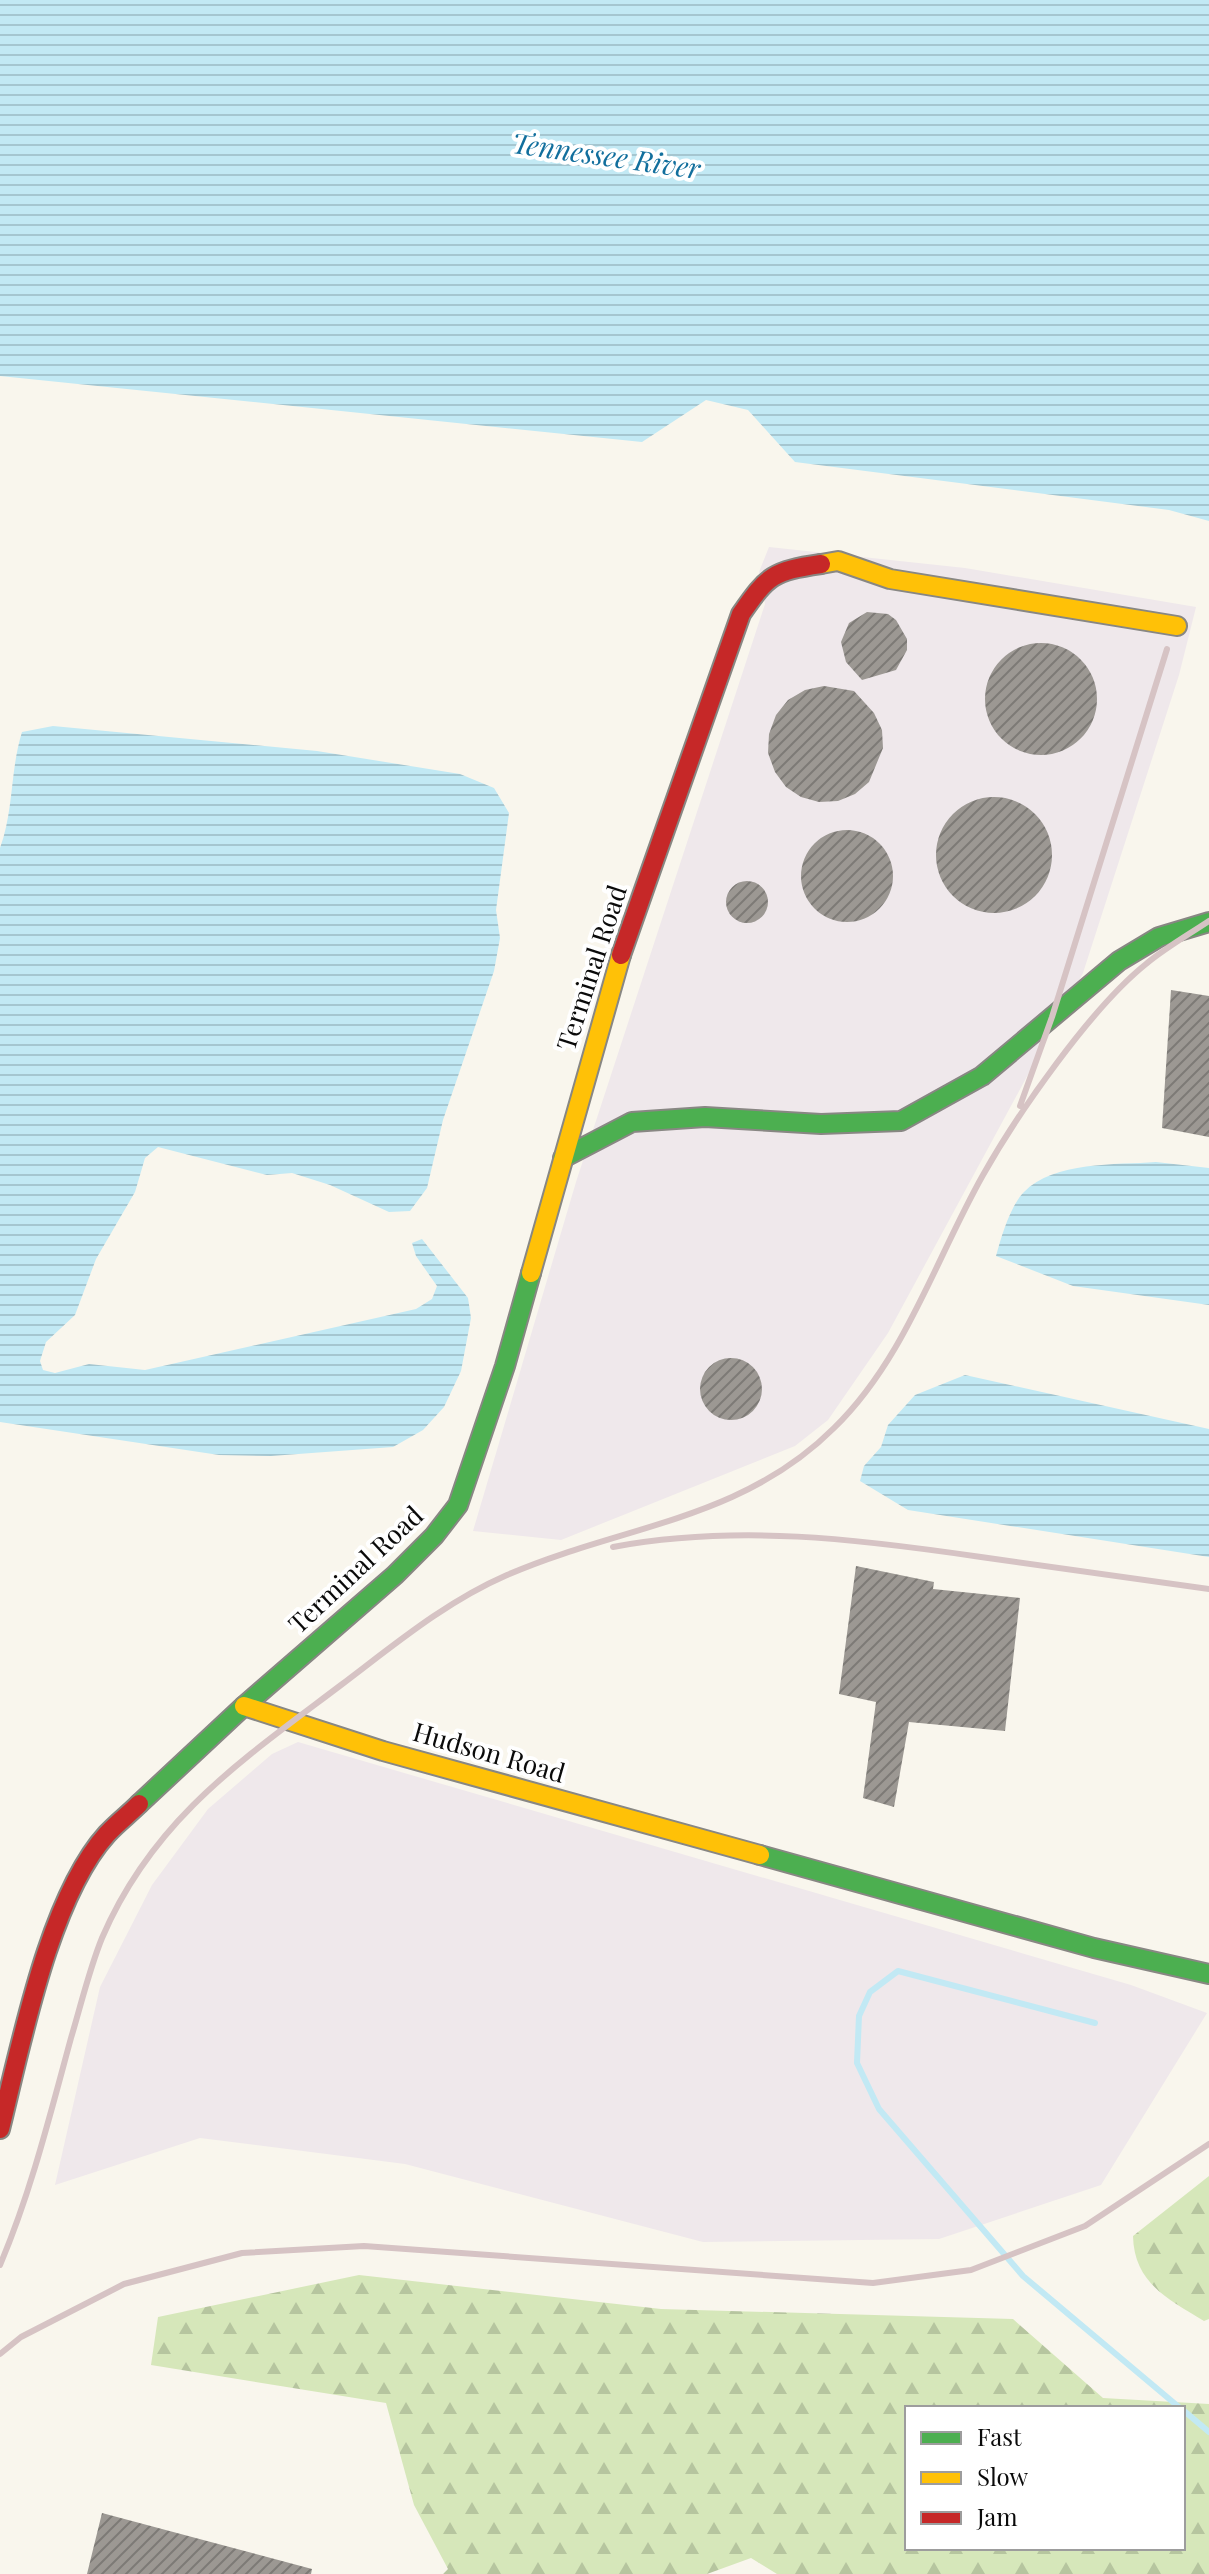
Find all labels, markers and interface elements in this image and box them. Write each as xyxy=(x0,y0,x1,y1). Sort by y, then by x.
water label: Tennessee River xyxy=(510,123,704,186)
street label: Terminal Road xyxy=(547,880,634,1055)
street label: Terminal Road xyxy=(280,1497,430,1640)
street label: Hudson Road xyxy=(409,1713,570,1790)
legend xyxy=(905,2406,1185,2550)
text: Fast xyxy=(977,2420,1022,2452)
text: Slow xyxy=(977,2460,1029,2492)
text: Jam xyxy=(976,2500,1018,2532)

